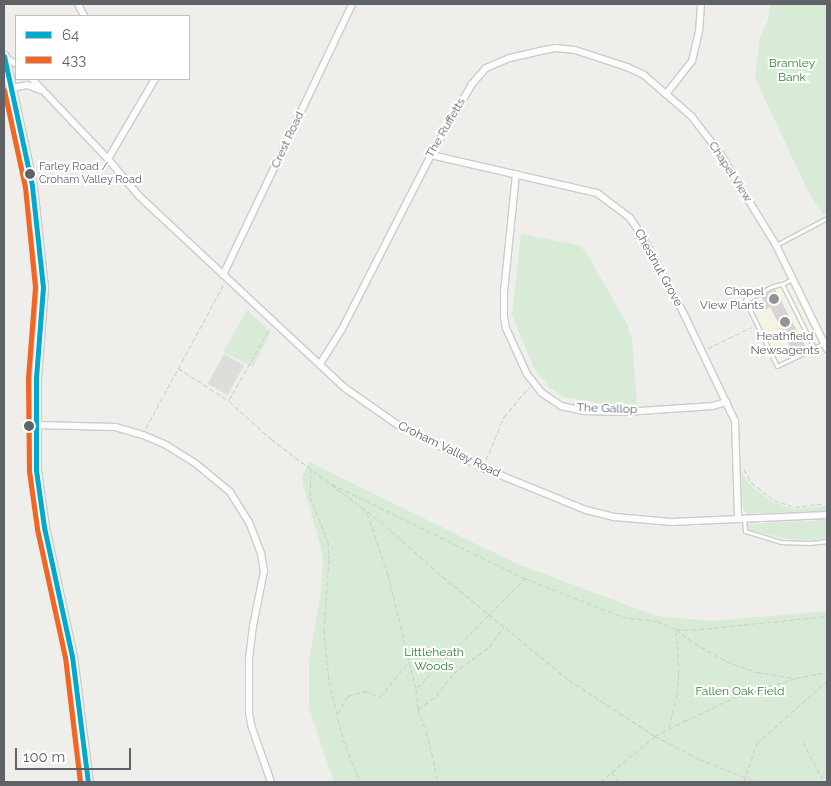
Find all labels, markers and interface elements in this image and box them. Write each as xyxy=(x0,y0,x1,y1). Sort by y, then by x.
legend xyxy=(15,15,190,80)
text: 64 xyxy=(62,26,79,44)
text: 433 xyxy=(62,51,86,69)
park label: Bramley Bank xyxy=(769,57,815,85)
street label: The Ruffetts xyxy=(423,95,469,161)
street label: Crest Road xyxy=(269,109,307,171)
street label: Chapel View xyxy=(705,139,755,205)
place label: Farley Road / Croham Valley Road xyxy=(39,161,142,187)
marker: Farley Road / Croham Valley Road xyxy=(25,169,35,179)
street label: Chestnut Grove xyxy=(631,227,685,309)
place label: Chapel View Plants xyxy=(700,285,764,313)
marker: Chapel View Plants xyxy=(768,293,780,305)
marker: Heathfield Newsagents xyxy=(779,316,791,328)
place label: Heathfield Newsagents xyxy=(750,330,820,358)
street label: The Gallop xyxy=(576,401,638,417)
street label: Croham Valley Road xyxy=(395,419,503,481)
unlabelled marker xyxy=(24,421,34,431)
park label: Littleheath Woods xyxy=(404,646,464,674)
park label: Fallen Oak Field xyxy=(696,685,784,699)
scale bar xyxy=(18,738,134,770)
text: 100 m xyxy=(23,748,65,766)

